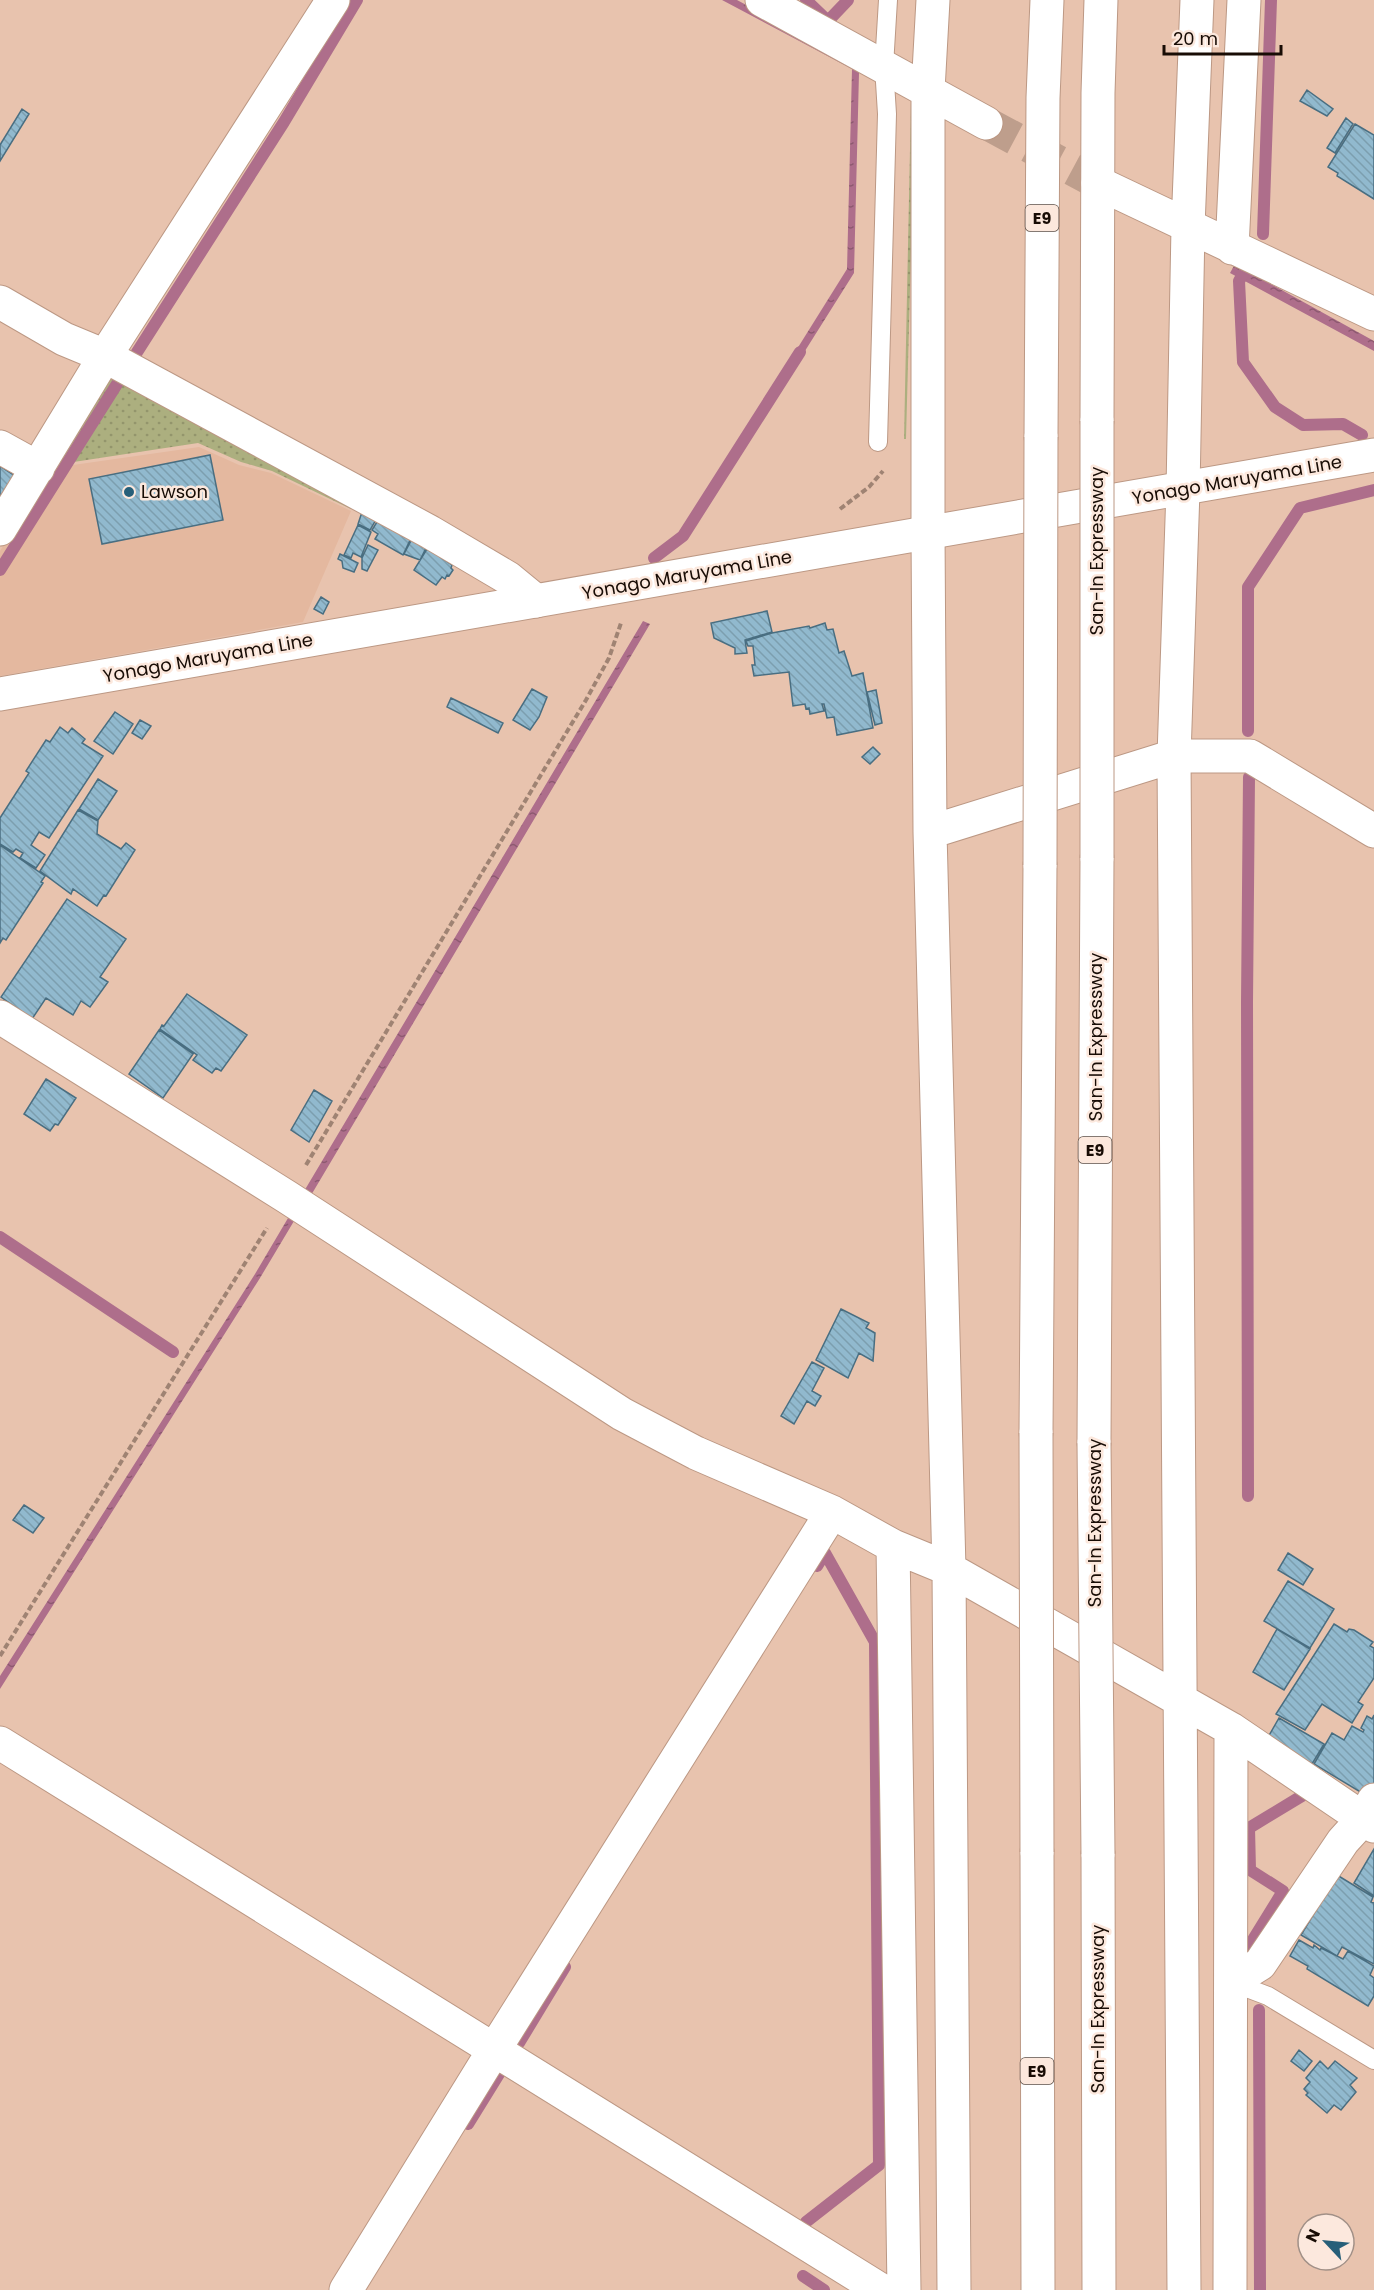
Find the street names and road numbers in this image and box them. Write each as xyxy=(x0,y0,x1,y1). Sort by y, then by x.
road number: E9 xyxy=(1026,205,1058,231)
street label: Yonago Maruyama Line xyxy=(1130,449,1344,510)
street label: San-In Expressway xyxy=(1084,467,1109,635)
street label: Yonago Maruyama Line xyxy=(580,544,794,605)
street label: Yonago Maruyama Line xyxy=(101,627,315,688)
street label: San-In Expressway xyxy=(1083,953,1108,1121)
road number: E9 xyxy=(1078,1137,1112,1163)
street label: San-In Expressway xyxy=(1082,1439,1107,1607)
street label: San-In Expressway xyxy=(1085,1925,1110,2093)
road number: E9 xyxy=(1020,2058,1054,2084)

